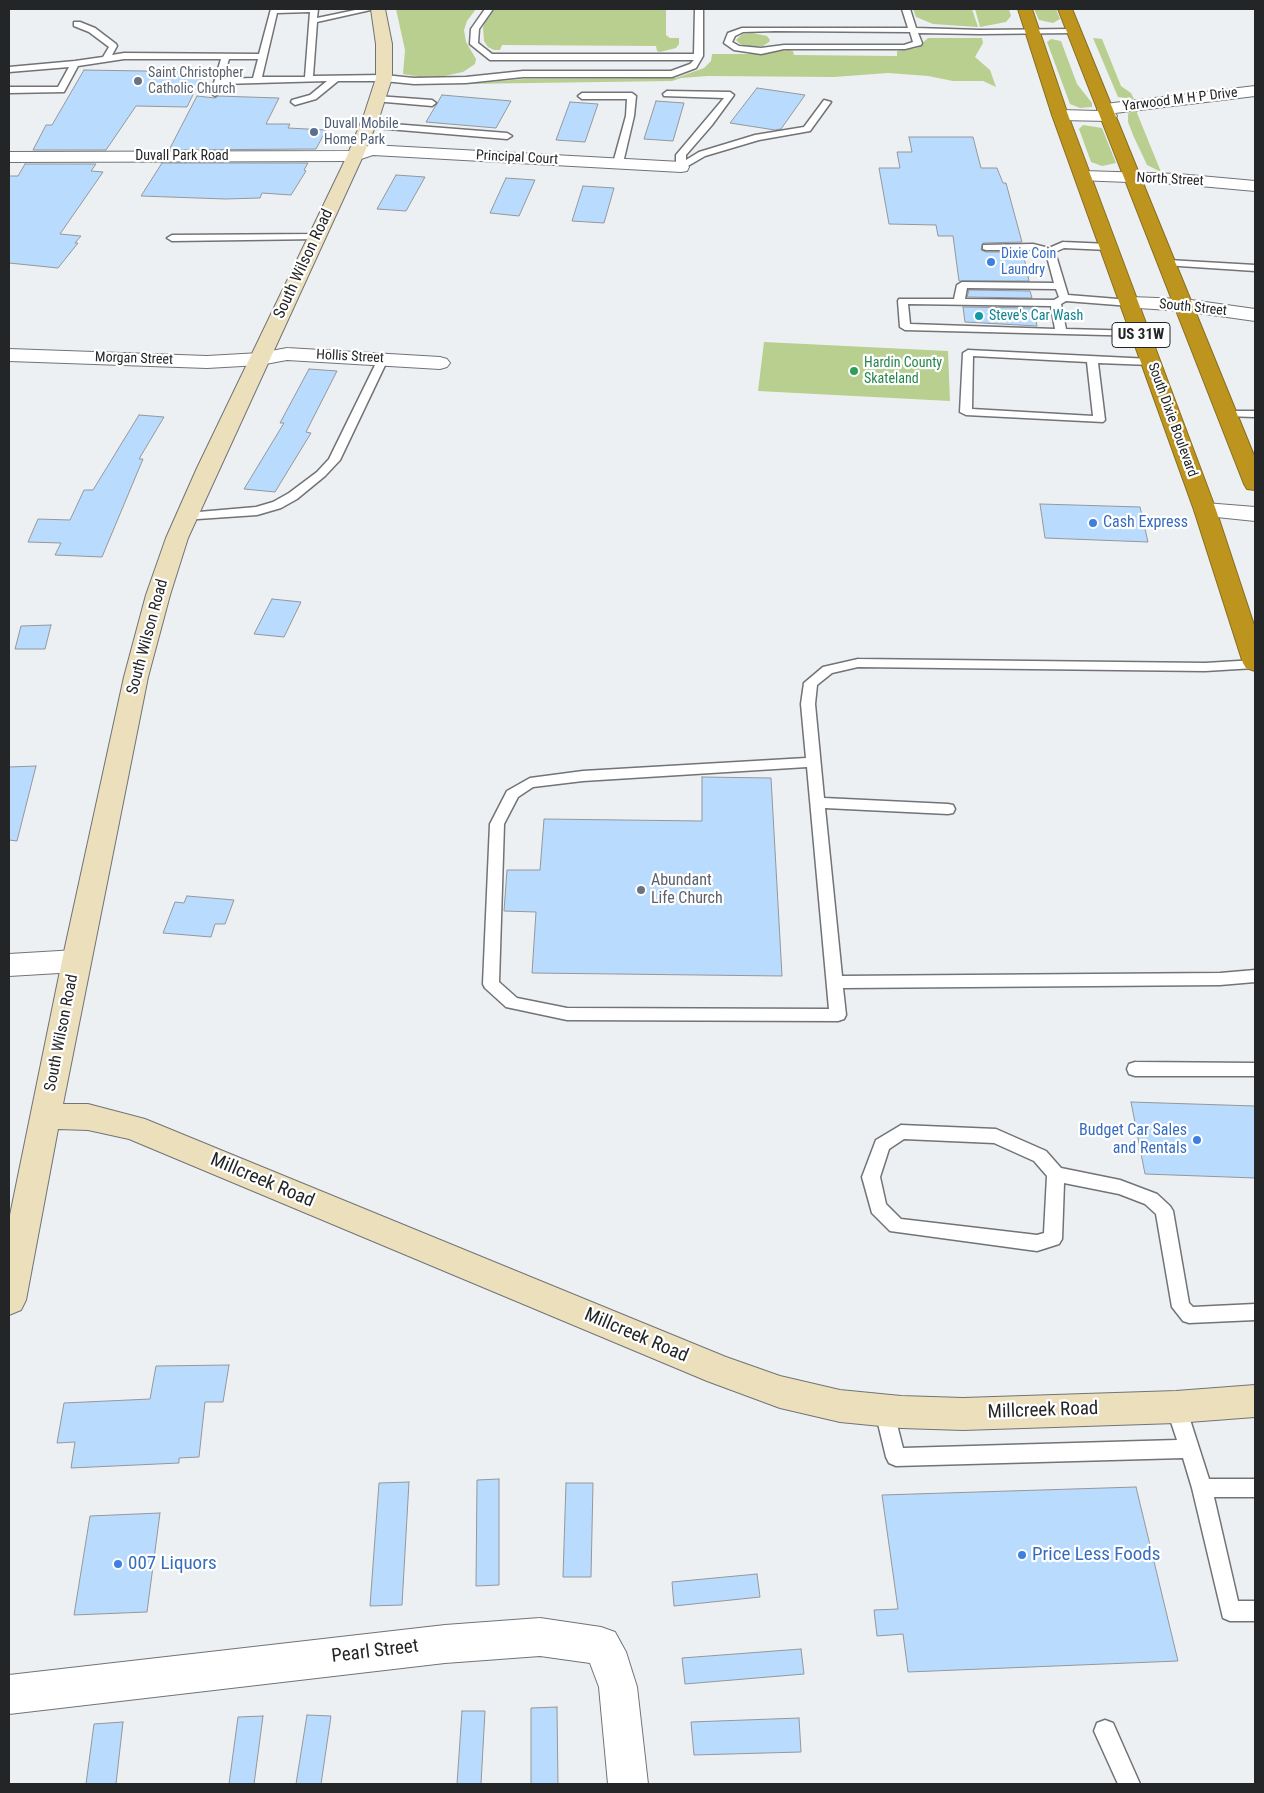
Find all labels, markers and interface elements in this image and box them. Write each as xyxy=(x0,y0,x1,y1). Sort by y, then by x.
place label: Saint Christopher Catholic Church xyxy=(148,65,243,98)
marker: Saint Christopher Catholic Church xyxy=(132,75,144,87)
street label: Yarwood M H P Drive xyxy=(1121,85,1239,115)
place label: Duvall Mobile Home Park xyxy=(324,116,398,148)
marker: Duvall Mobile Home Park xyxy=(308,126,320,138)
street label: Principal Court xyxy=(476,147,558,169)
street label: Duvall Park Road xyxy=(135,148,229,164)
street label: North Street xyxy=(1136,170,1204,190)
street label: South Wilson Road xyxy=(270,206,338,322)
place label: Dixie Coin Laundry xyxy=(1001,246,1056,278)
marker: Dixie Coin Laundry xyxy=(985,256,997,268)
street label: South Street xyxy=(1158,296,1228,320)
place label: Steve's Car Wash xyxy=(989,308,1083,324)
marker: Steve's Car Wash xyxy=(973,310,985,322)
road number: US 31W xyxy=(1112,322,1170,348)
street label: Hollis Street xyxy=(316,347,384,367)
street label: Morgan Street xyxy=(95,349,173,369)
place label: Hardin County Skateland xyxy=(864,355,942,388)
street label: South Dixie Boulevard xyxy=(1144,361,1200,479)
marker: Hardin County Skateland xyxy=(848,365,860,377)
place label: Cash Express xyxy=(1103,513,1188,533)
marker: Cash Express xyxy=(1087,517,1099,529)
street label: South Wilson Road xyxy=(123,577,173,697)
place label: Abundant Life Church xyxy=(651,871,723,909)
marker: Abundant Life Church xyxy=(635,884,647,896)
street label: South Wilson Road xyxy=(41,973,83,1093)
place label: Budget Car Sales and Rentals xyxy=(1079,1121,1187,1159)
marker: Budget Car Sales and Rentals xyxy=(1191,1134,1203,1146)
street label: Millcreek Road xyxy=(207,1149,317,1213)
street label: Millcreek Road xyxy=(581,1304,691,1368)
street label: Millcreek Road xyxy=(987,1398,1099,1424)
place label: Price Less Foods xyxy=(1032,1544,1160,1566)
marker: Price Less Foods xyxy=(1016,1549,1028,1561)
place label: 007 Liquors xyxy=(128,1553,217,1575)
marker: 007 Liquors xyxy=(112,1558,124,1570)
street label: Pearl Street xyxy=(330,1635,420,1669)

